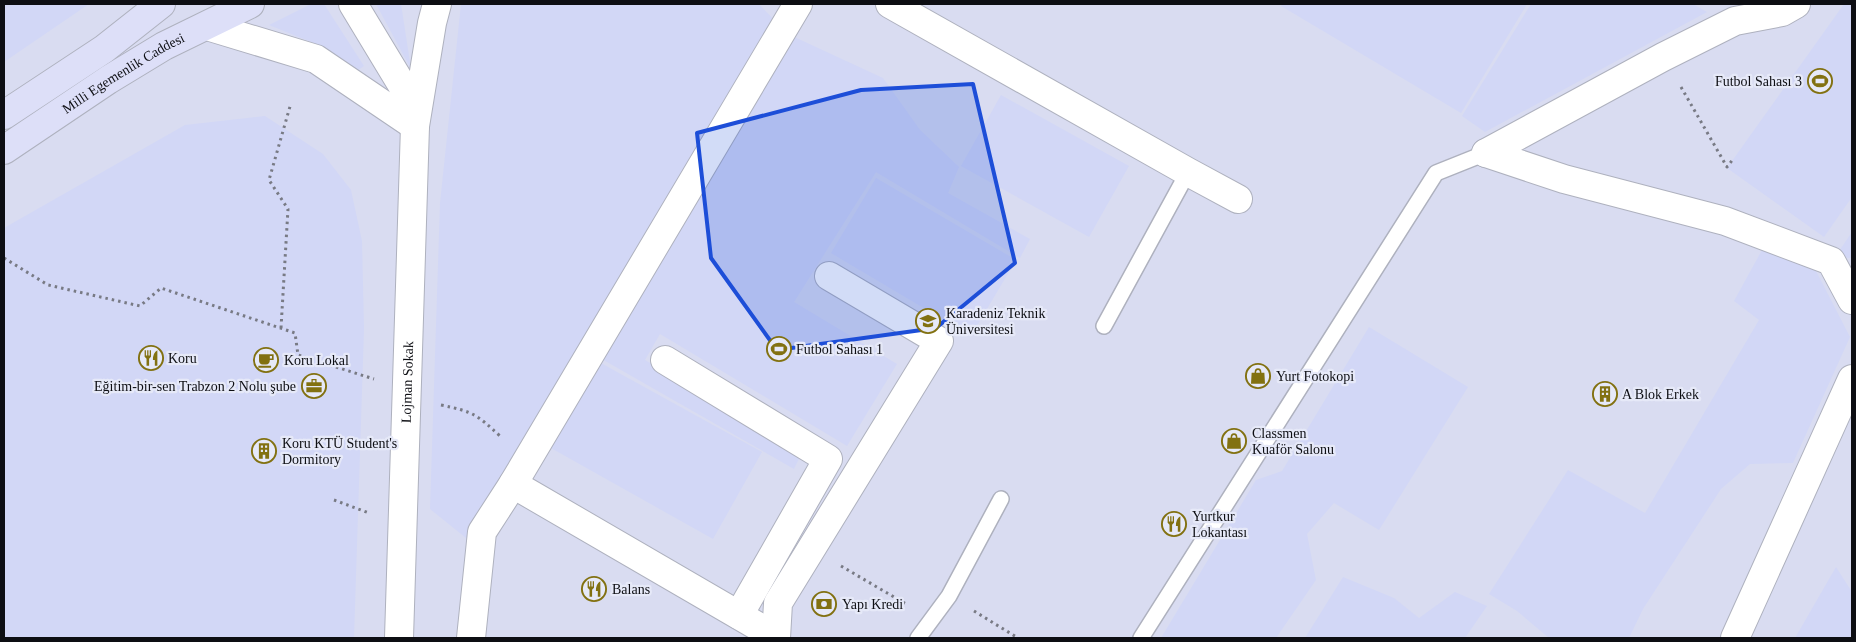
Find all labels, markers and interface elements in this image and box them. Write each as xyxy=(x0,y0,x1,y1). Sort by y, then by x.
street label: Milli Egemenlik Caddesi xyxy=(59,30,187,117)
sports icon: Futbol Sahası 3 xyxy=(1807,68,1833,94)
place label: Futbol Sahası 3 xyxy=(1715,74,1802,89)
place label: Karadeniz Teknik Üniversitesi xyxy=(946,306,1045,337)
school or university icon: Karadeniz Teknik Üniversitesi xyxy=(915,308,941,334)
sports icon: Futbol Sahası 1 xyxy=(766,336,792,362)
street label: Lojman Sokak xyxy=(399,341,416,423)
place label: Futbol Sahası 1 xyxy=(796,342,883,357)
restaurant icon: Koru xyxy=(138,345,164,371)
cafe icon: Koru Lokal xyxy=(253,347,279,373)
place label: Koru xyxy=(168,351,197,366)
place label: Koru Lokal xyxy=(284,353,349,368)
shop icon: Yurt Fotokopi xyxy=(1245,363,1271,389)
place label: Yurt Fotokopi xyxy=(1276,369,1354,384)
office icon: Eğitim-bir-sen Trabzon 2 Nolu şube xyxy=(301,373,327,399)
place label: Eğitim-bir-sen Trabzon 2 Nolu şube xyxy=(94,379,296,394)
building icon: A Blok Erkek xyxy=(1592,381,1618,407)
place label: A Blok Erkek xyxy=(1622,387,1699,402)
place label: Classmen Kuaför Salonu xyxy=(1252,426,1334,457)
shop icon: Classmen Kuaför Salonu xyxy=(1221,428,1247,454)
place label: Koru KTÜ Student's Dormitory xyxy=(282,435,397,467)
building icon: Koru KTÜ Student's Dormitory xyxy=(251,438,277,464)
place label: Yurtkur Lokantası xyxy=(1192,509,1247,540)
restaurant icon: Yurtkur Lokantası xyxy=(1161,511,1187,537)
restaurant icon: Balans xyxy=(581,576,607,602)
place label: Balans xyxy=(612,582,650,597)
bank icon: Yapı Kredi xyxy=(811,591,837,617)
place label: Yapı Kredi xyxy=(842,597,903,612)

